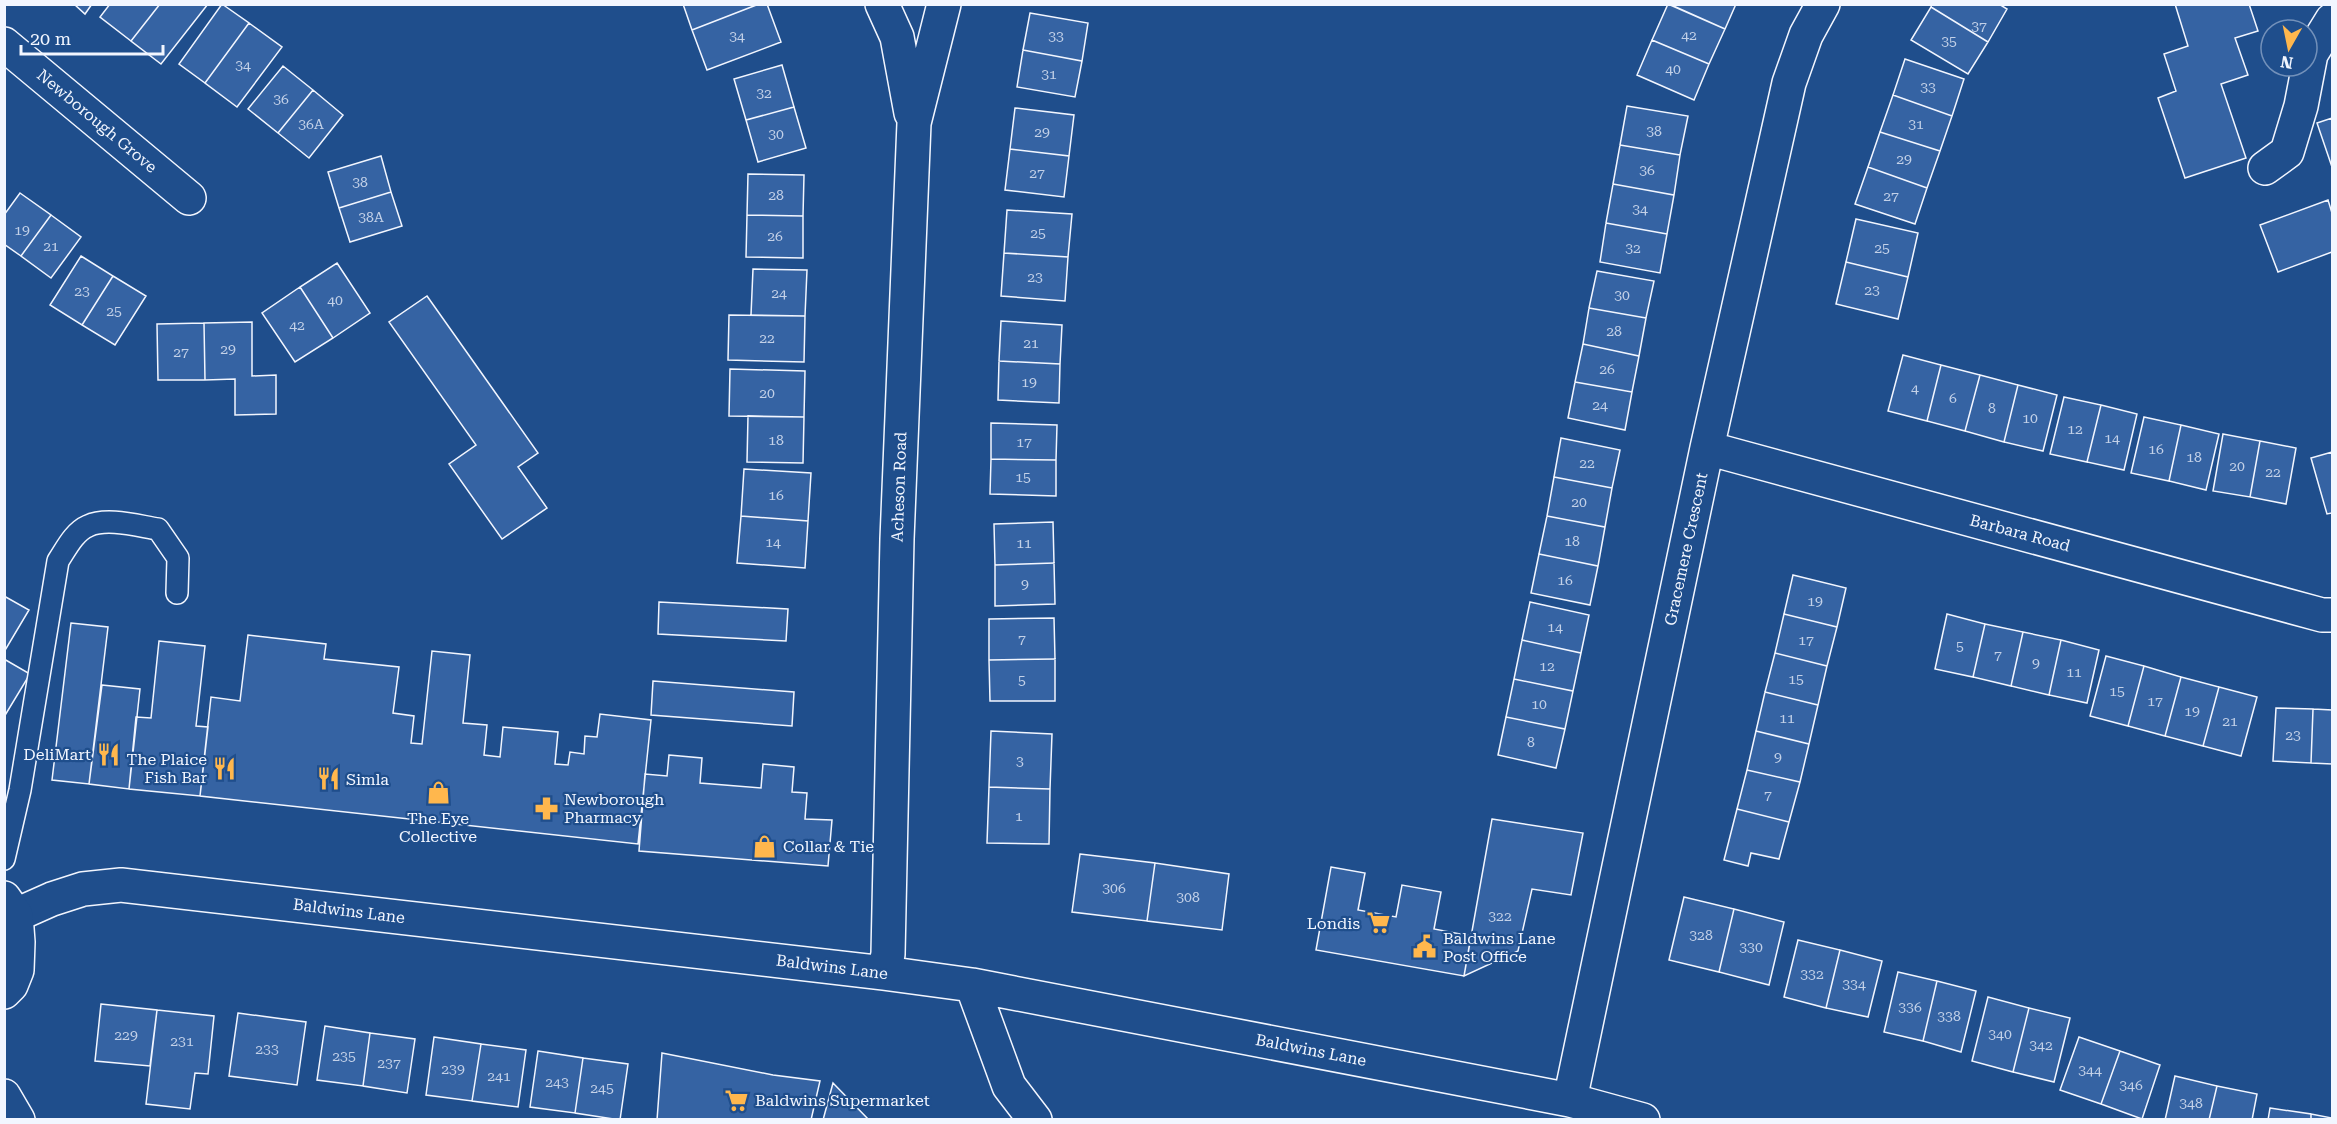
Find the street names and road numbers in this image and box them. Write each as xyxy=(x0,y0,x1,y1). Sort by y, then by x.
street label: Newborough Grove xyxy=(33,65,161,177)
street label: Acheson Road xyxy=(888,432,910,542)
street label: Gracemere Crescent xyxy=(1660,471,1712,627)
street label: Barbara Road xyxy=(1968,510,2072,556)
street label: Baldwins Lane xyxy=(292,895,406,927)
street label: Baldwins Lane xyxy=(775,951,889,983)
street label: Baldwins Lane xyxy=(1254,1030,1368,1070)

